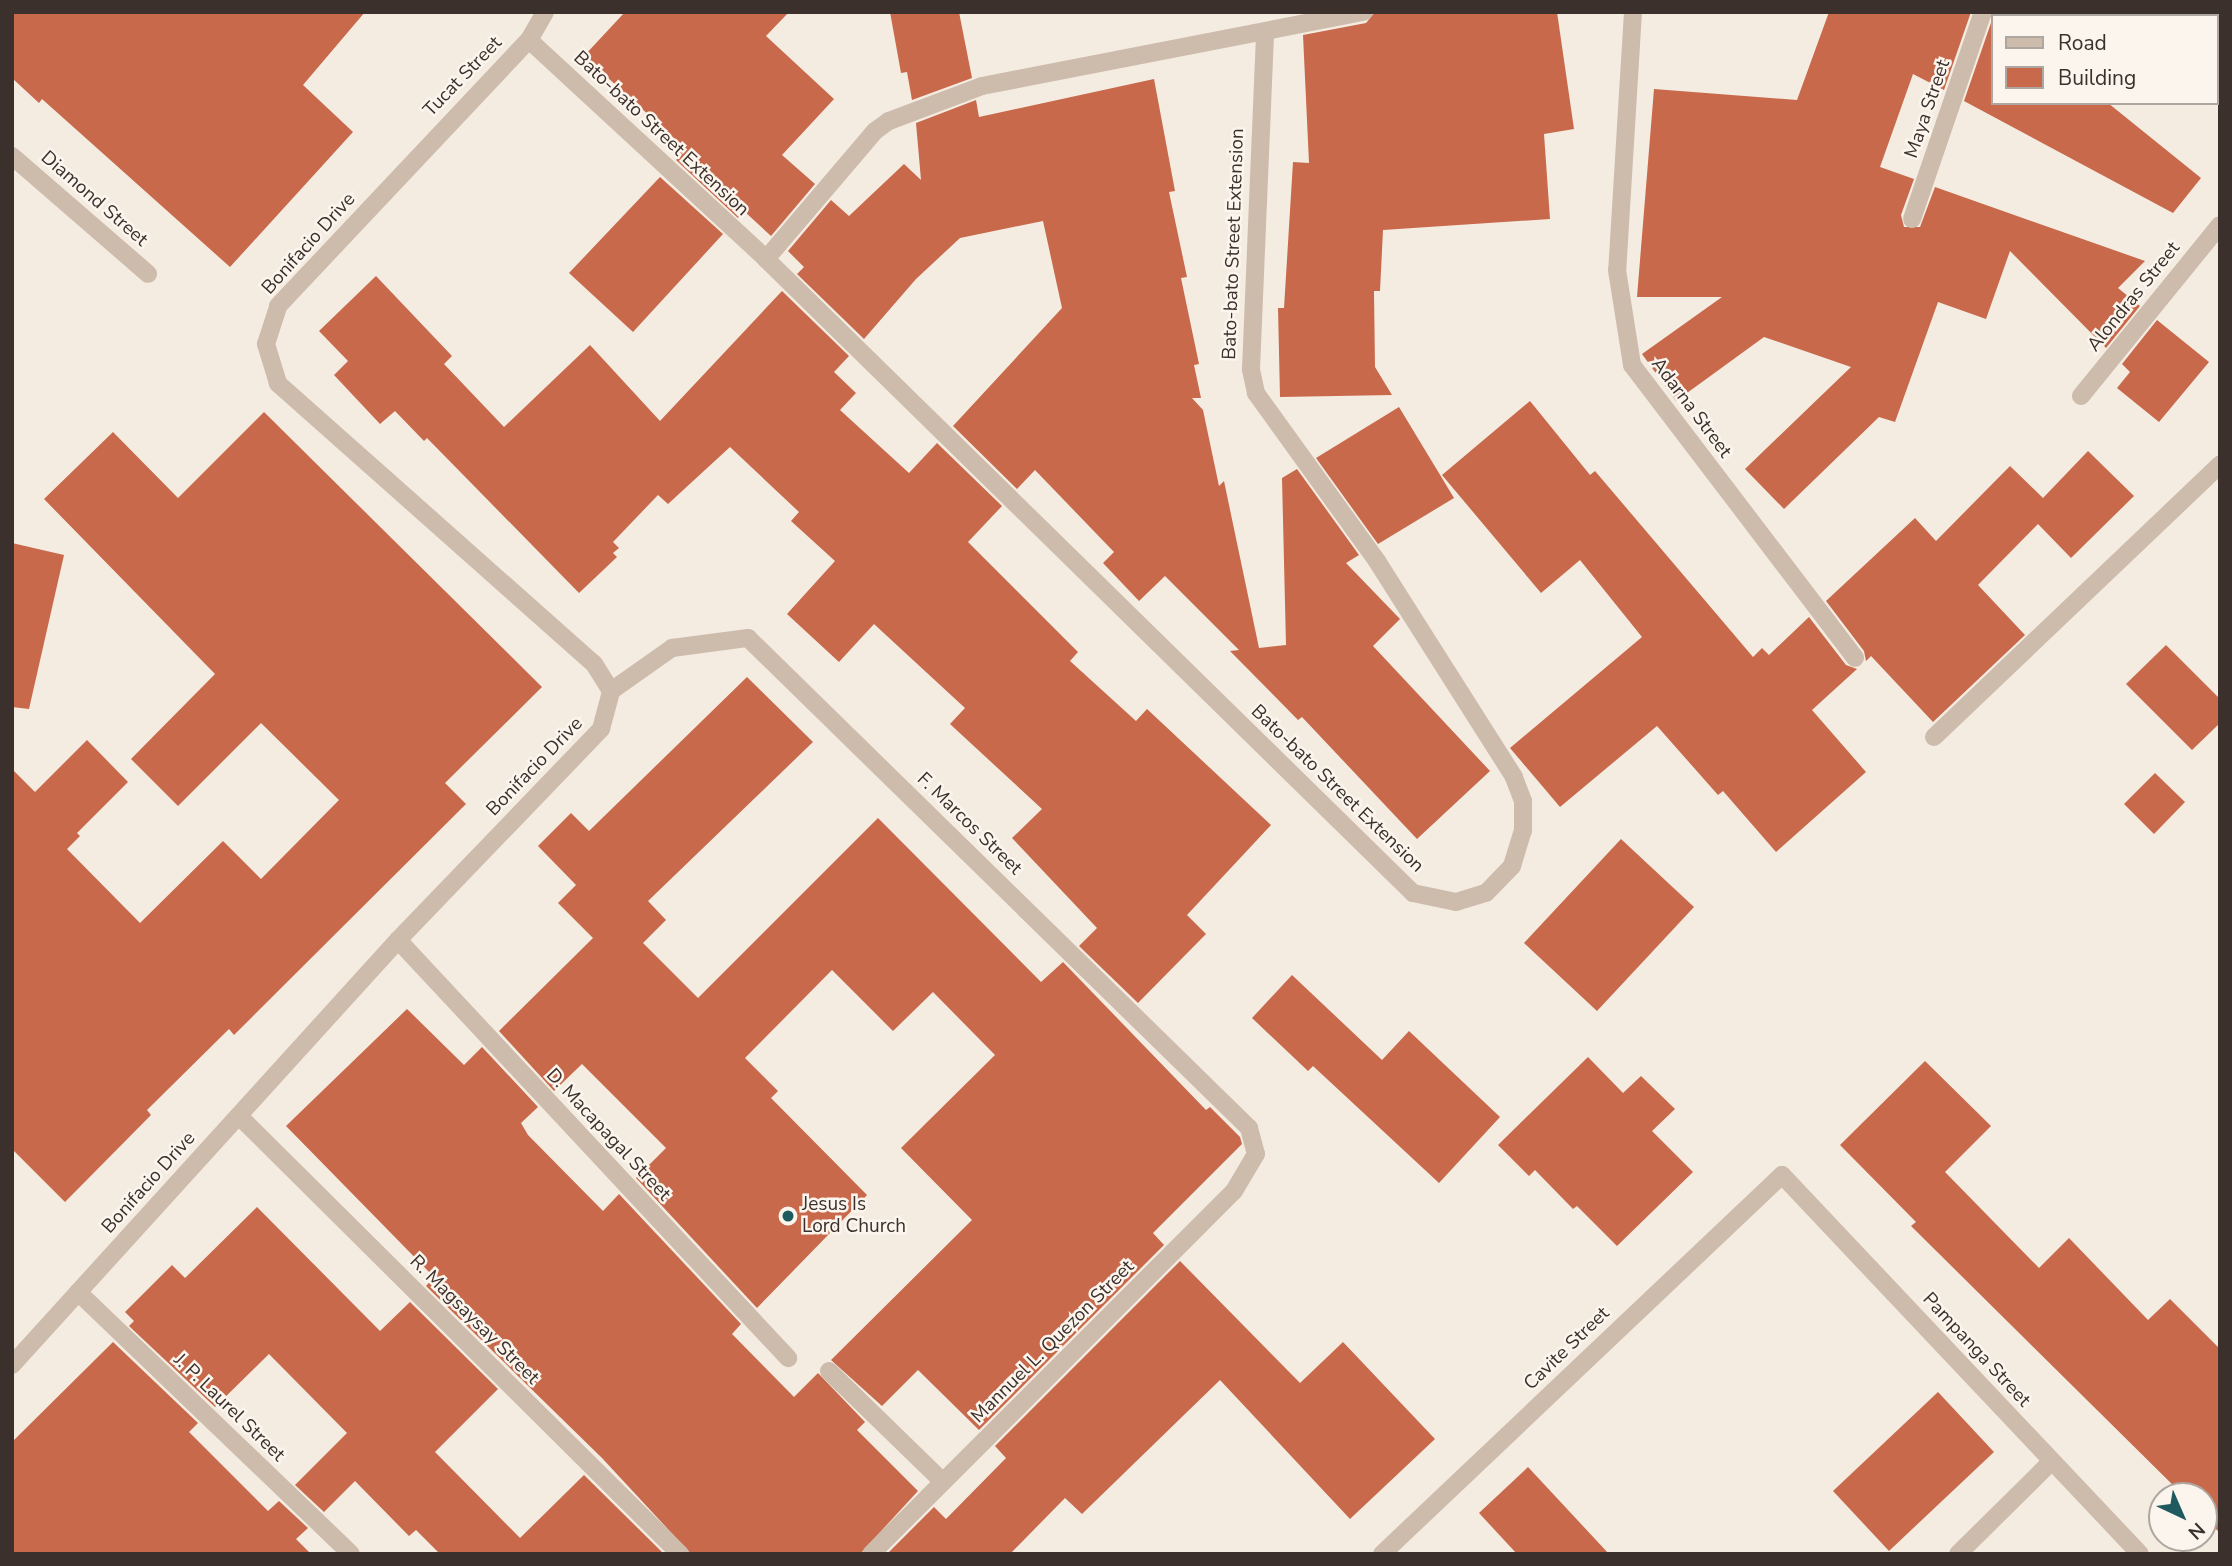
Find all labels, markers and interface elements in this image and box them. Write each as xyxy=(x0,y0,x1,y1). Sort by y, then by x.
legend xyxy=(1990,14,2218,105)
text: Road xyxy=(2058,29,2107,57)
street label: Tucat Street xyxy=(419,32,507,122)
street label: Bato-bato Street Extension xyxy=(569,47,753,221)
street label: Maya Street xyxy=(1901,57,1955,161)
text: Building xyxy=(2058,64,2136,92)
street label: Bato-bato Street Extension xyxy=(1219,128,1249,360)
street label: Diamond Street xyxy=(36,146,152,252)
street label: Bonifacio Drive xyxy=(257,189,361,299)
street label: Alondras Street xyxy=(2083,238,2185,356)
street label: Adarna Street xyxy=(1646,354,1736,462)
street label: Bato-bato Street Extension xyxy=(1246,700,1428,878)
street label: Bonifacio Drive xyxy=(482,713,588,821)
street label: F. Marcos Street xyxy=(912,768,1026,880)
street label: D. Macapagal Street xyxy=(541,1064,675,1206)
street label: Bonifacio Drive xyxy=(97,1128,201,1238)
place label: Jesus Is Lord Church xyxy=(802,1194,906,1238)
marker: Jesus Is Lord Church xyxy=(780,1208,796,1224)
street label: R. Magsaysay Street xyxy=(404,1250,544,1390)
street label: Mannuel L. Quezon Street xyxy=(967,1256,1139,1428)
street label: Pampanga Street xyxy=(1917,1288,2035,1412)
street label: Cavite Street xyxy=(1520,1303,1614,1395)
street label: J. P. Laurel Street xyxy=(169,1349,289,1467)
north arrow xyxy=(2148,1482,2218,1552)
text: N xyxy=(2182,1516,2210,1545)

